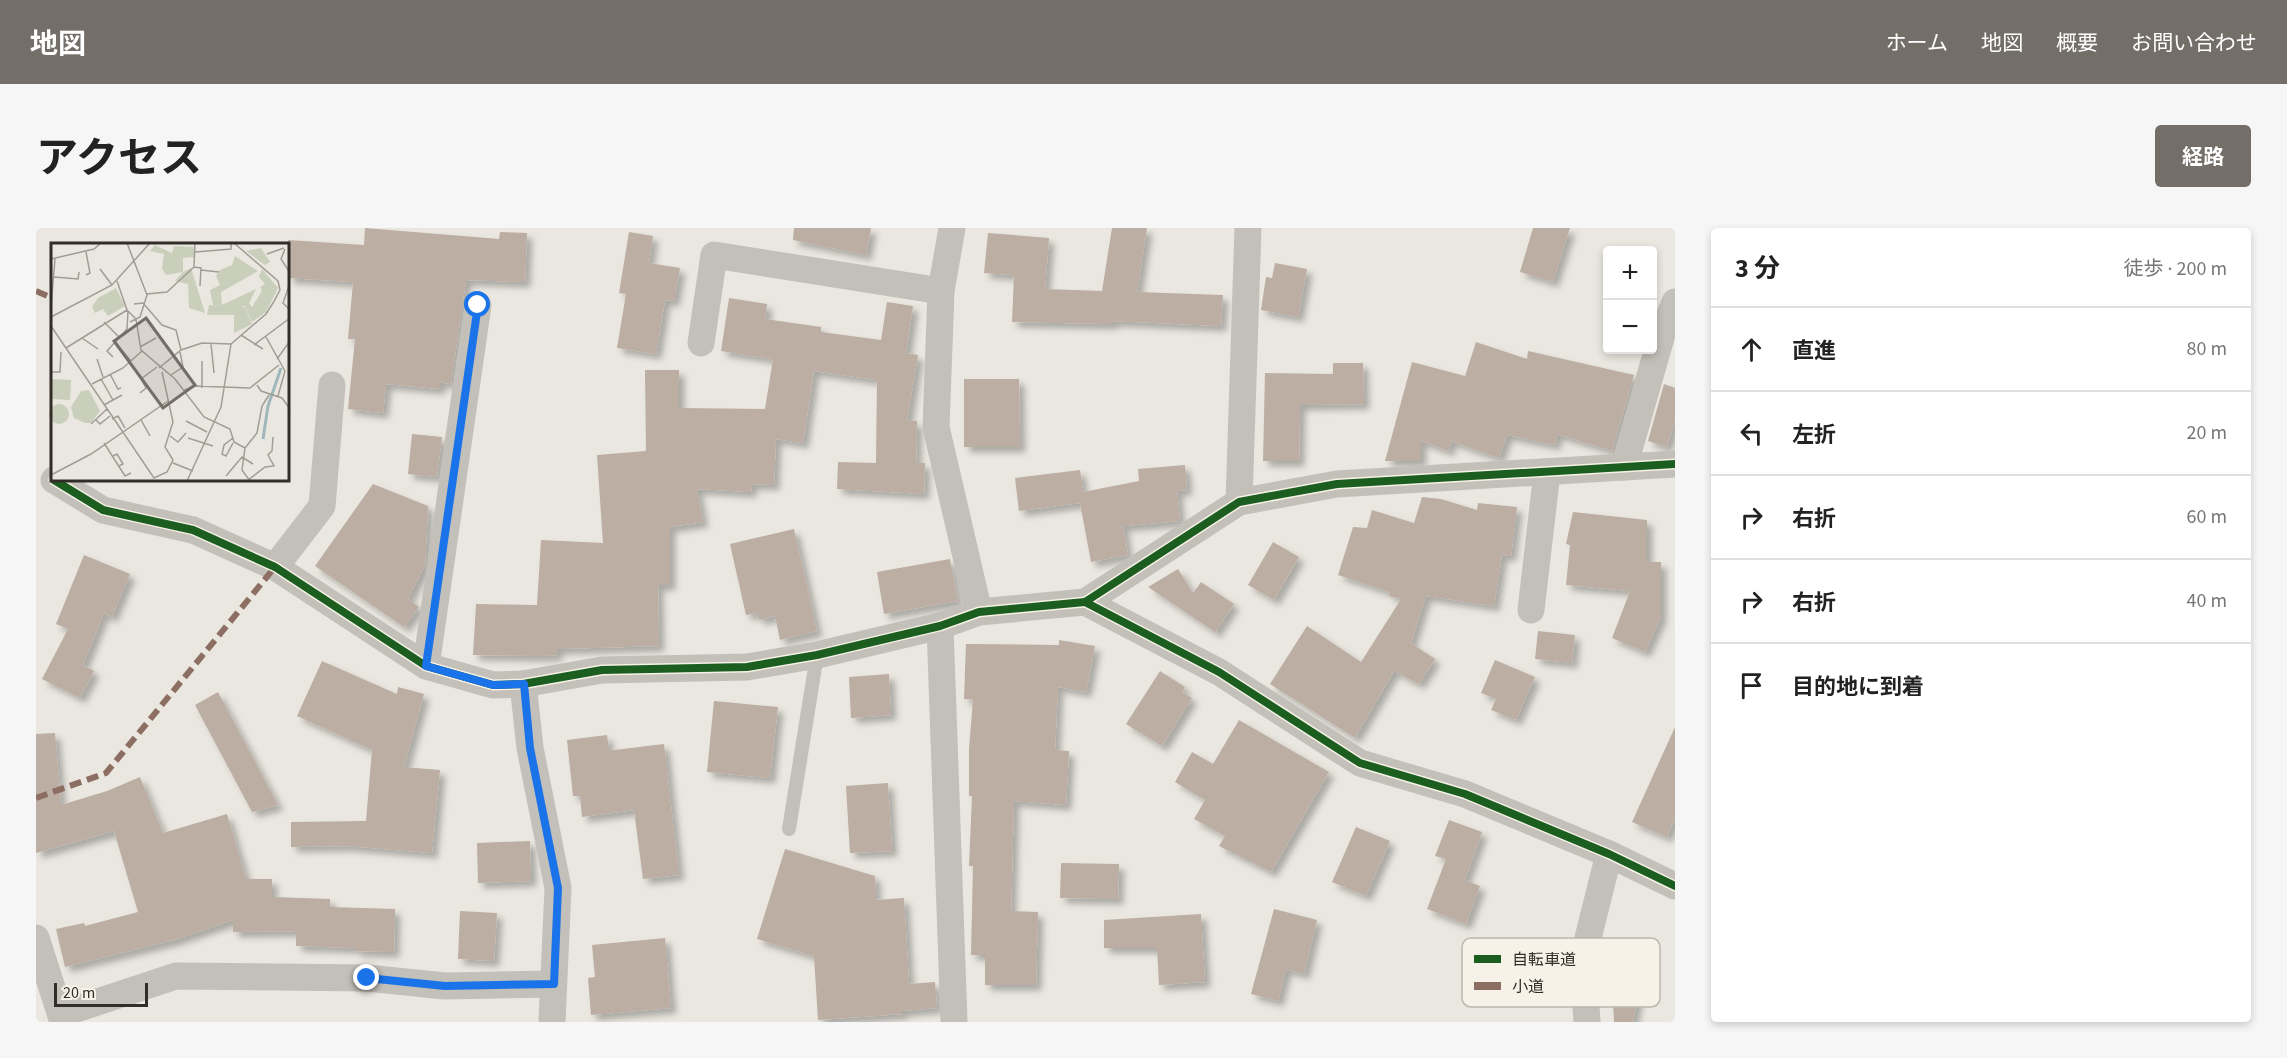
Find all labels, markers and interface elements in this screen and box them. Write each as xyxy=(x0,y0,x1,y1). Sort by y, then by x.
text: 地図 xyxy=(30,24,86,64)
text: ホーム xyxy=(1886,28,1948,58)
text: 地図 xyxy=(1981,28,2023,58)
text: 概要 xyxy=(2056,28,2098,58)
text: お問い合わせ xyxy=(2131,28,2257,58)
button: 経路 xyxy=(2155,125,2251,187)
text: アクセス xyxy=(36,129,202,189)
inset map xyxy=(51,243,290,482)
map controls xyxy=(1603,246,1657,354)
button: + xyxy=(1603,246,1657,300)
text: 3 分 xyxy=(1735,250,1780,287)
text: 徒歩 · 200 m xyxy=(2124,255,2227,283)
route start xyxy=(464,291,490,317)
button: − xyxy=(1603,300,1657,354)
icon: ahead xyxy=(1735,333,1768,366)
text: 直進 xyxy=(1792,335,1836,367)
text: 80 m xyxy=(2187,335,2227,363)
icon: left xyxy=(1735,417,1768,450)
text: 左折 xyxy=(1792,419,1836,451)
text: 20 m xyxy=(2187,419,2227,447)
icon: right xyxy=(1735,501,1768,534)
text: 右折 xyxy=(1792,503,1836,535)
text: 60 m xyxy=(2187,503,2227,531)
icon: right xyxy=(1735,585,1768,618)
text: 右折 xyxy=(1792,587,1836,619)
text: 40 m xyxy=(2187,587,2227,615)
icon: arrive xyxy=(1735,669,1768,702)
text: 目的地に到着 xyxy=(1792,671,1924,703)
legend xyxy=(1462,938,1660,1007)
text: 自転車道 xyxy=(1512,949,1576,971)
route end xyxy=(353,964,379,990)
text: 小道 xyxy=(1512,976,1544,998)
scale bar xyxy=(54,980,148,1008)
text: 20 m xyxy=(63,982,95,1004)

